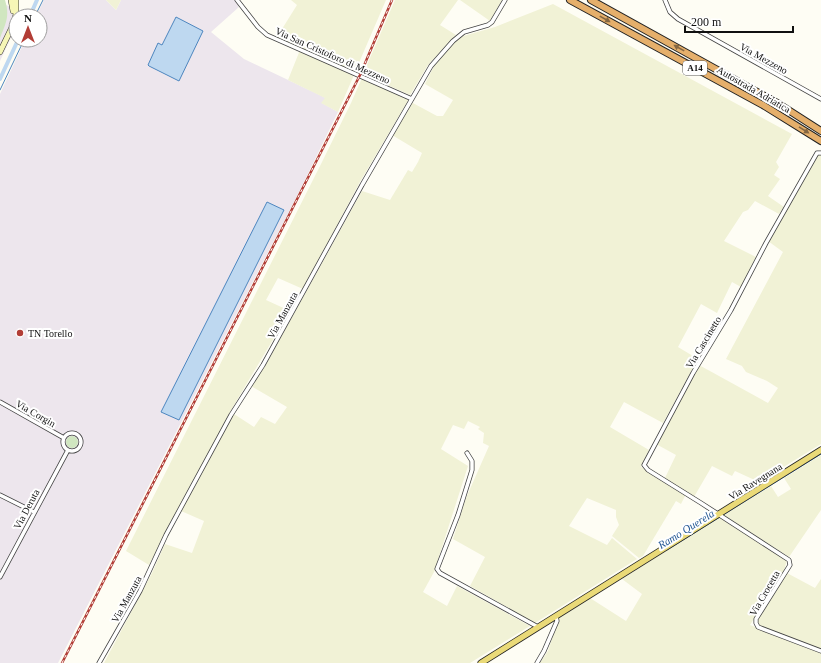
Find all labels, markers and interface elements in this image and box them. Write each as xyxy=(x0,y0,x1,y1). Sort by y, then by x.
north arrow xyxy=(8,8,48,48)
scale bar xyxy=(685,8,793,34)
text: N xyxy=(24,12,32,24)
one-way arrow xyxy=(599,15,611,22)
text: 200 m xyxy=(691,15,722,29)
street label: Via San Cristoforo di Mezzeno xyxy=(274,25,392,86)
street label: Via Mezzeno xyxy=(738,41,790,76)
one-way arrow xyxy=(673,45,685,52)
road number: A14 xyxy=(683,61,707,75)
street label: Autostrada Adriatica xyxy=(715,64,793,115)
one-way arrow xyxy=(799,126,809,134)
street label: Via Manzuta xyxy=(265,290,300,340)
street label: Via Cascinetto xyxy=(684,314,723,370)
marker: TN Torello xyxy=(15,328,25,338)
place label: TN Torello xyxy=(28,328,72,339)
street label: Via Corgin xyxy=(14,398,58,429)
street label: Via Ravegnana xyxy=(727,460,784,502)
street label: Via Deruta xyxy=(11,487,42,531)
water label: Ramo Querela xyxy=(655,507,717,552)
street label: Via Crocetta xyxy=(747,568,782,618)
street label: Via Manzuta xyxy=(109,574,144,624)

